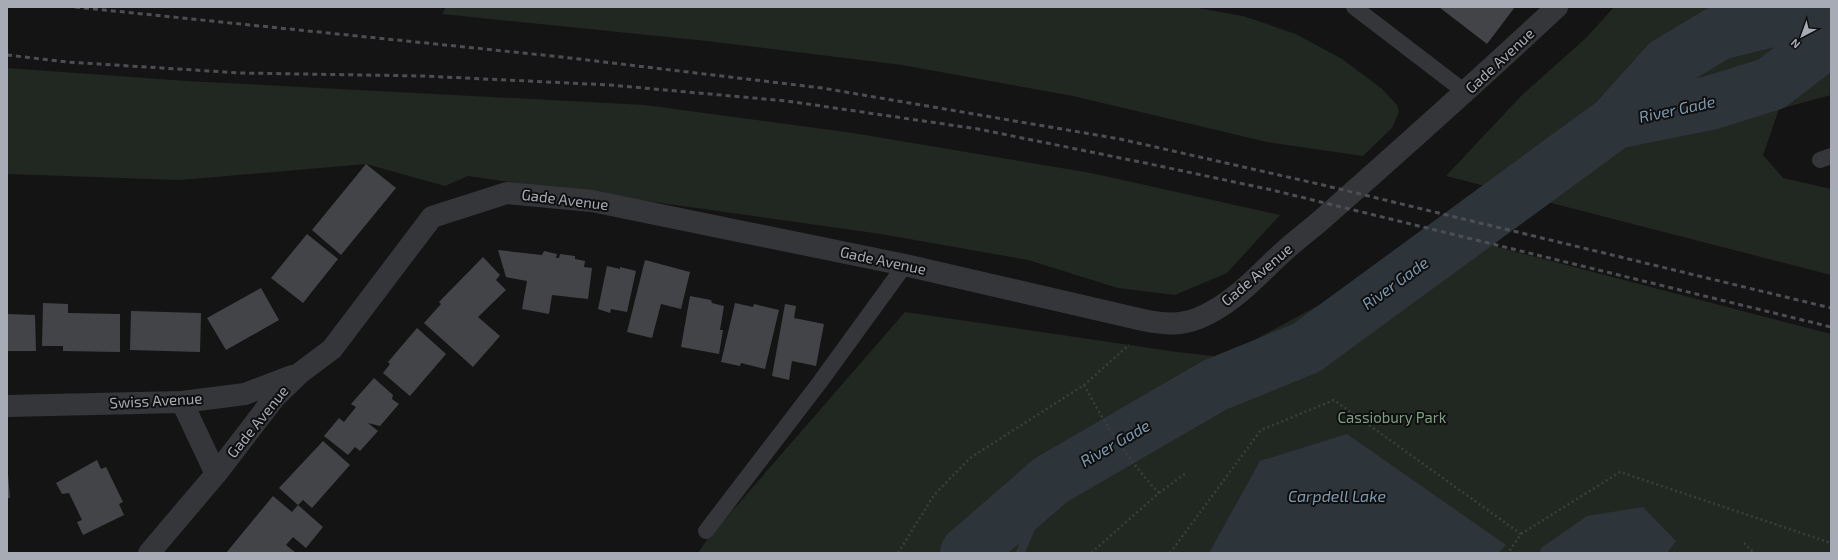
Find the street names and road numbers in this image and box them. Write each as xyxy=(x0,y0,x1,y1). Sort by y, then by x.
street label: Gade Avenue xyxy=(1461,24,1537,97)
street label: Gade Avenue xyxy=(521,185,610,213)
street label: Gade Avenue xyxy=(1217,239,1296,309)
street label: Gade Avenue xyxy=(839,242,928,278)
street label: Gade Avenue xyxy=(223,382,292,461)
street label: Swiss Avenue xyxy=(109,389,203,411)

